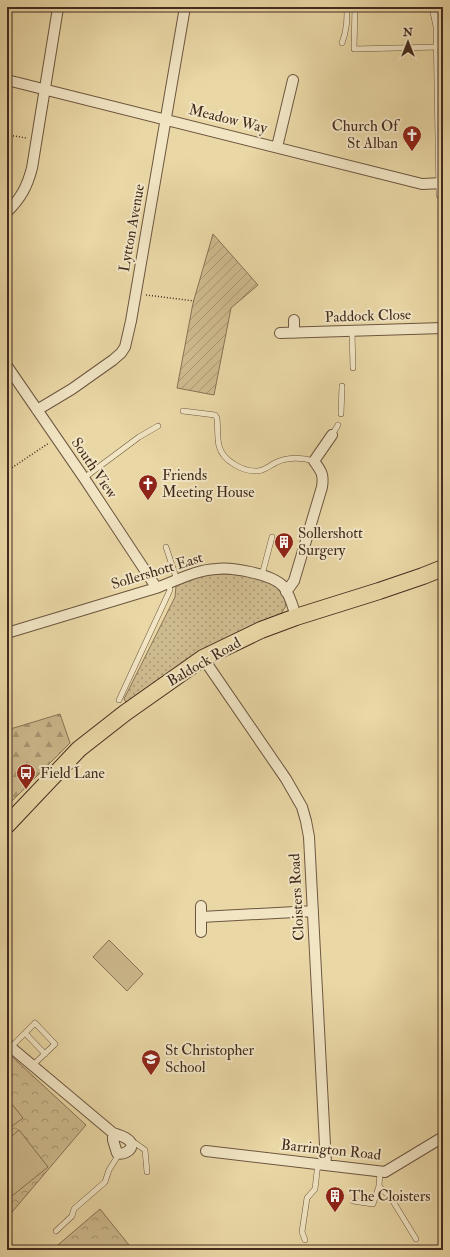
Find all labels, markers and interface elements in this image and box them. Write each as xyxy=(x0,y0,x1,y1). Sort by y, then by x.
north arrow xyxy=(388,22,428,62)
text: N xyxy=(402,26,414,39)
street label: Meadow Way xyxy=(187,100,270,138)
place label: Church Of St Alban xyxy=(332,117,400,153)
church icon: Church Of St Alban xyxy=(401,124,423,152)
street label: Lytton Avenue xyxy=(115,183,149,273)
street label: Paddock Close xyxy=(325,305,411,327)
street label: South View xyxy=(67,434,122,503)
place label: Friends Meeting House xyxy=(162,466,254,502)
church icon: Friends Meeting House xyxy=(137,473,159,501)
place label: Sollershott Surgery xyxy=(298,524,363,560)
building icon: Sollershott Surgery xyxy=(273,531,295,559)
street label: Sollershott East xyxy=(109,548,205,594)
street label: Baldock Road xyxy=(164,633,245,691)
bus stop icon: Field Lane xyxy=(15,762,37,790)
place label: Field Lane xyxy=(40,764,105,783)
street label: Cloisters Road xyxy=(285,852,309,941)
place label: St Christopher School xyxy=(165,1041,255,1077)
school or university icon: St Christopher School xyxy=(140,1048,162,1076)
street label: Barrington Road xyxy=(280,1135,383,1165)
building icon: The Cloisters xyxy=(324,1185,346,1213)
place label: The Cloisters xyxy=(349,1187,430,1206)

